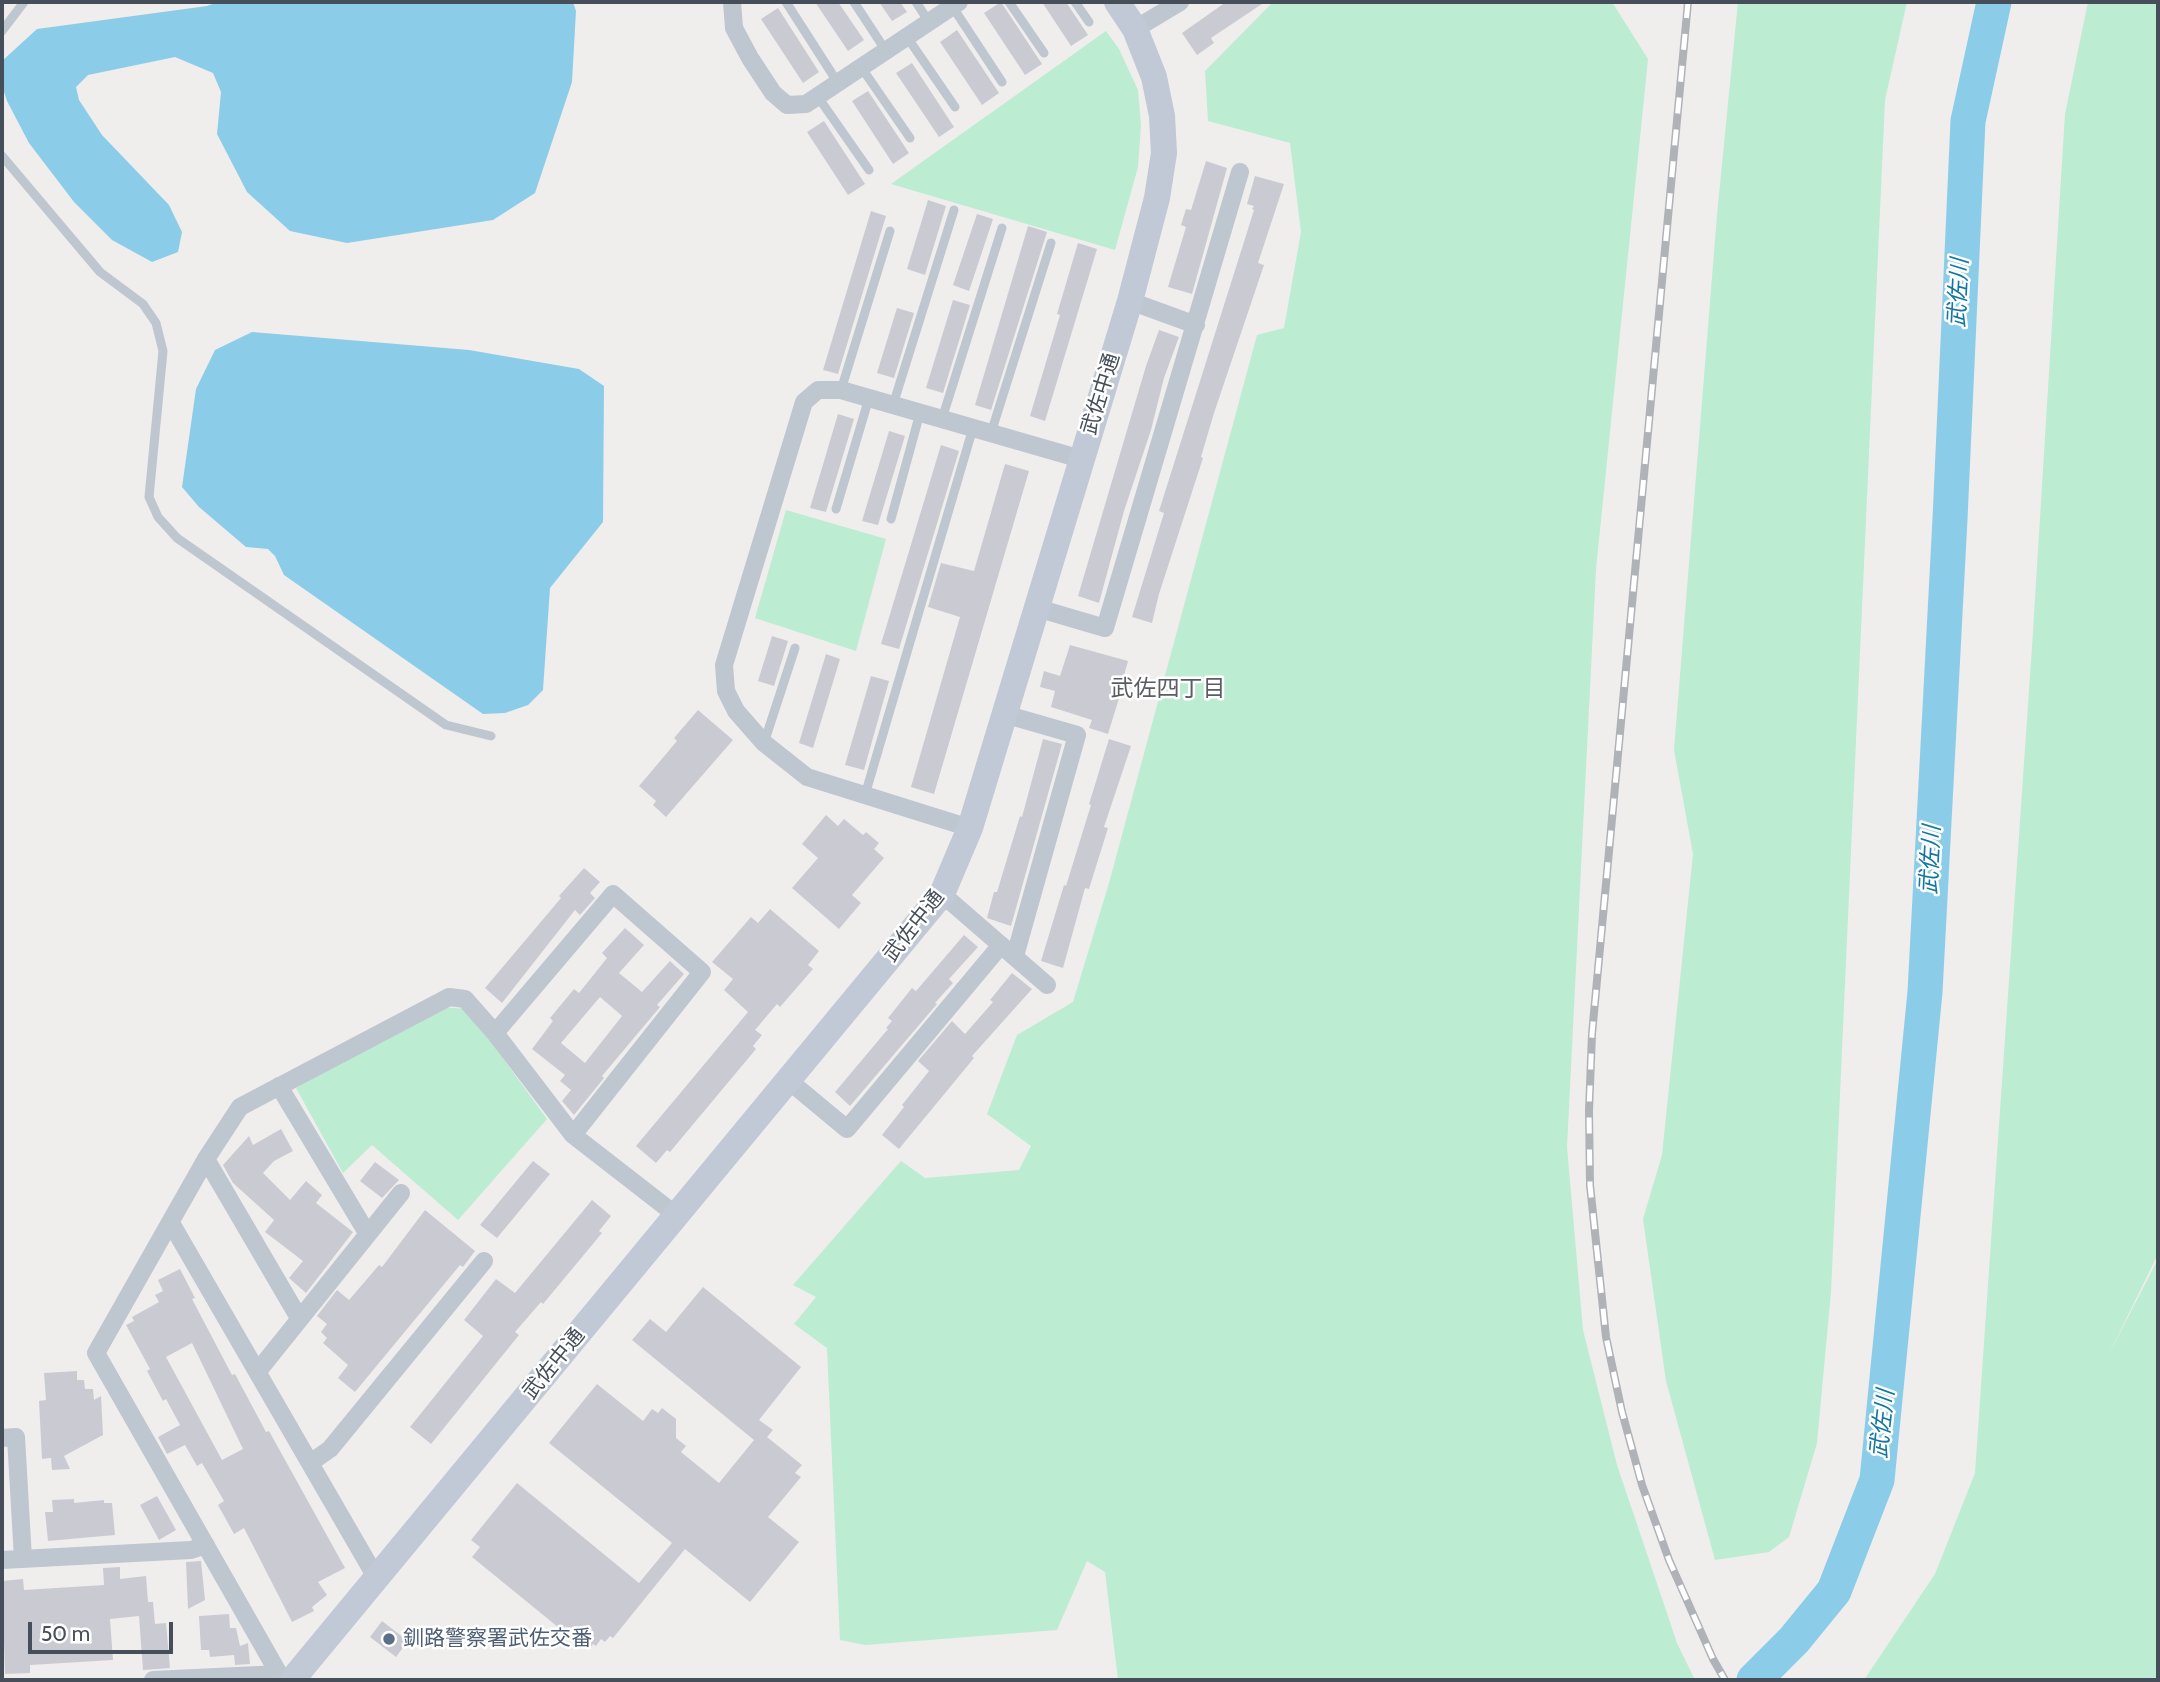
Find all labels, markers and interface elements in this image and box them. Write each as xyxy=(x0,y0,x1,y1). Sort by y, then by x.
water label: 武佐川 xyxy=(1943,258,1975,328)
street label: 武佐中通 xyxy=(1077,350,1125,438)
district label: 武佐四丁目 xyxy=(1111,675,1225,703)
water label: 武佐川 xyxy=(1915,825,1947,895)
street label: 武佐中通 xyxy=(878,885,950,967)
street label: 武佐中通 xyxy=(518,1323,590,1405)
water label: 武佐川 xyxy=(1866,1388,1900,1460)
scale bar xyxy=(32,1608,177,1652)
text: 50 m xyxy=(41,1621,90,1646)
place label: 釧路警察署武佐交番 xyxy=(403,1626,592,1652)
marker: 釧路警察署武佐交番 xyxy=(381,1631,397,1647)

